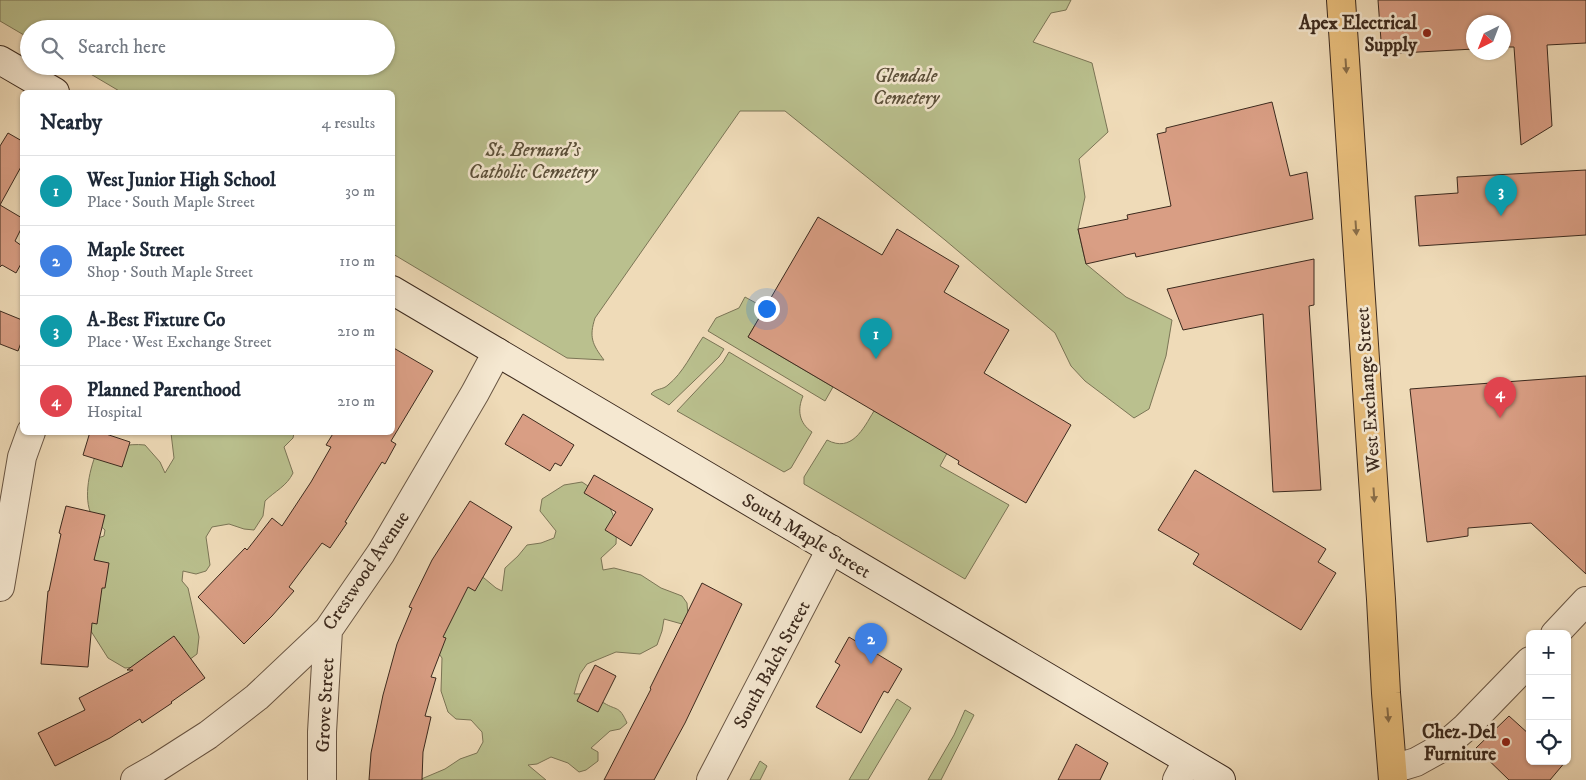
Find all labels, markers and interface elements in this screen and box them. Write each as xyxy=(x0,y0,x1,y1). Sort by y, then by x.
place label: Apex Electrical Supply xyxy=(1298,12,1418,57)
north arrow xyxy=(1466,15,1511,60)
search box xyxy=(20,20,395,75)
marker: Apex Electrical Supply xyxy=(1421,27,1433,39)
icon: search xyxy=(38,34,66,62)
text: Search here xyxy=(78,36,166,59)
one-way arrow xyxy=(1342,58,1350,74)
park label: Glendale Cemetery xyxy=(873,65,941,110)
text: Nearby xyxy=(40,110,102,136)
text: 4 results xyxy=(322,113,375,133)
park label: St. Bernard's Catholic Cemetery xyxy=(469,139,599,184)
text: West Junior High School xyxy=(87,169,276,192)
pin: 3 xyxy=(1485,175,1517,216)
text: 1 xyxy=(53,181,59,201)
text: 30 m xyxy=(345,181,375,201)
text: Place · South Maple Street xyxy=(87,192,255,212)
one-way arrow xyxy=(1353,221,1361,237)
text: Maple Street xyxy=(87,239,184,262)
text: 2 xyxy=(52,251,60,271)
text: 110 m xyxy=(339,251,375,271)
text: Shop · South Maple Street xyxy=(87,262,253,282)
your location xyxy=(754,296,780,322)
street label: West Exchange Street xyxy=(1351,306,1386,474)
text: A-Best Fixture Co xyxy=(87,309,225,332)
pin: 1 xyxy=(860,318,892,359)
text: 3 xyxy=(53,321,59,341)
text: 210 m xyxy=(337,321,375,341)
text: Place · West Exchange Street xyxy=(87,332,272,352)
pin: 4 xyxy=(1484,377,1516,418)
text: Planned Parenthood xyxy=(87,379,241,402)
text: 4 xyxy=(51,391,61,411)
text: 210 m xyxy=(337,391,375,411)
text: Hospital xyxy=(87,402,142,422)
one-way arrow xyxy=(1371,487,1379,503)
street label: South Maple Street xyxy=(738,489,875,584)
street label: Crestwood Avenue xyxy=(318,507,415,635)
street label: South Balch Street xyxy=(729,597,816,733)
pin: 2 xyxy=(855,623,887,664)
map controls xyxy=(1526,630,1571,765)
button: + xyxy=(1526,630,1571,675)
street label: Grove Street xyxy=(312,657,339,753)
button: − xyxy=(1526,675,1571,720)
one-way arrow xyxy=(1384,708,1392,724)
button: locate xyxy=(1526,720,1571,765)
place label: Chez-Del Furniture xyxy=(1422,721,1496,766)
marker: Chez-Del Furniture xyxy=(1500,736,1512,748)

